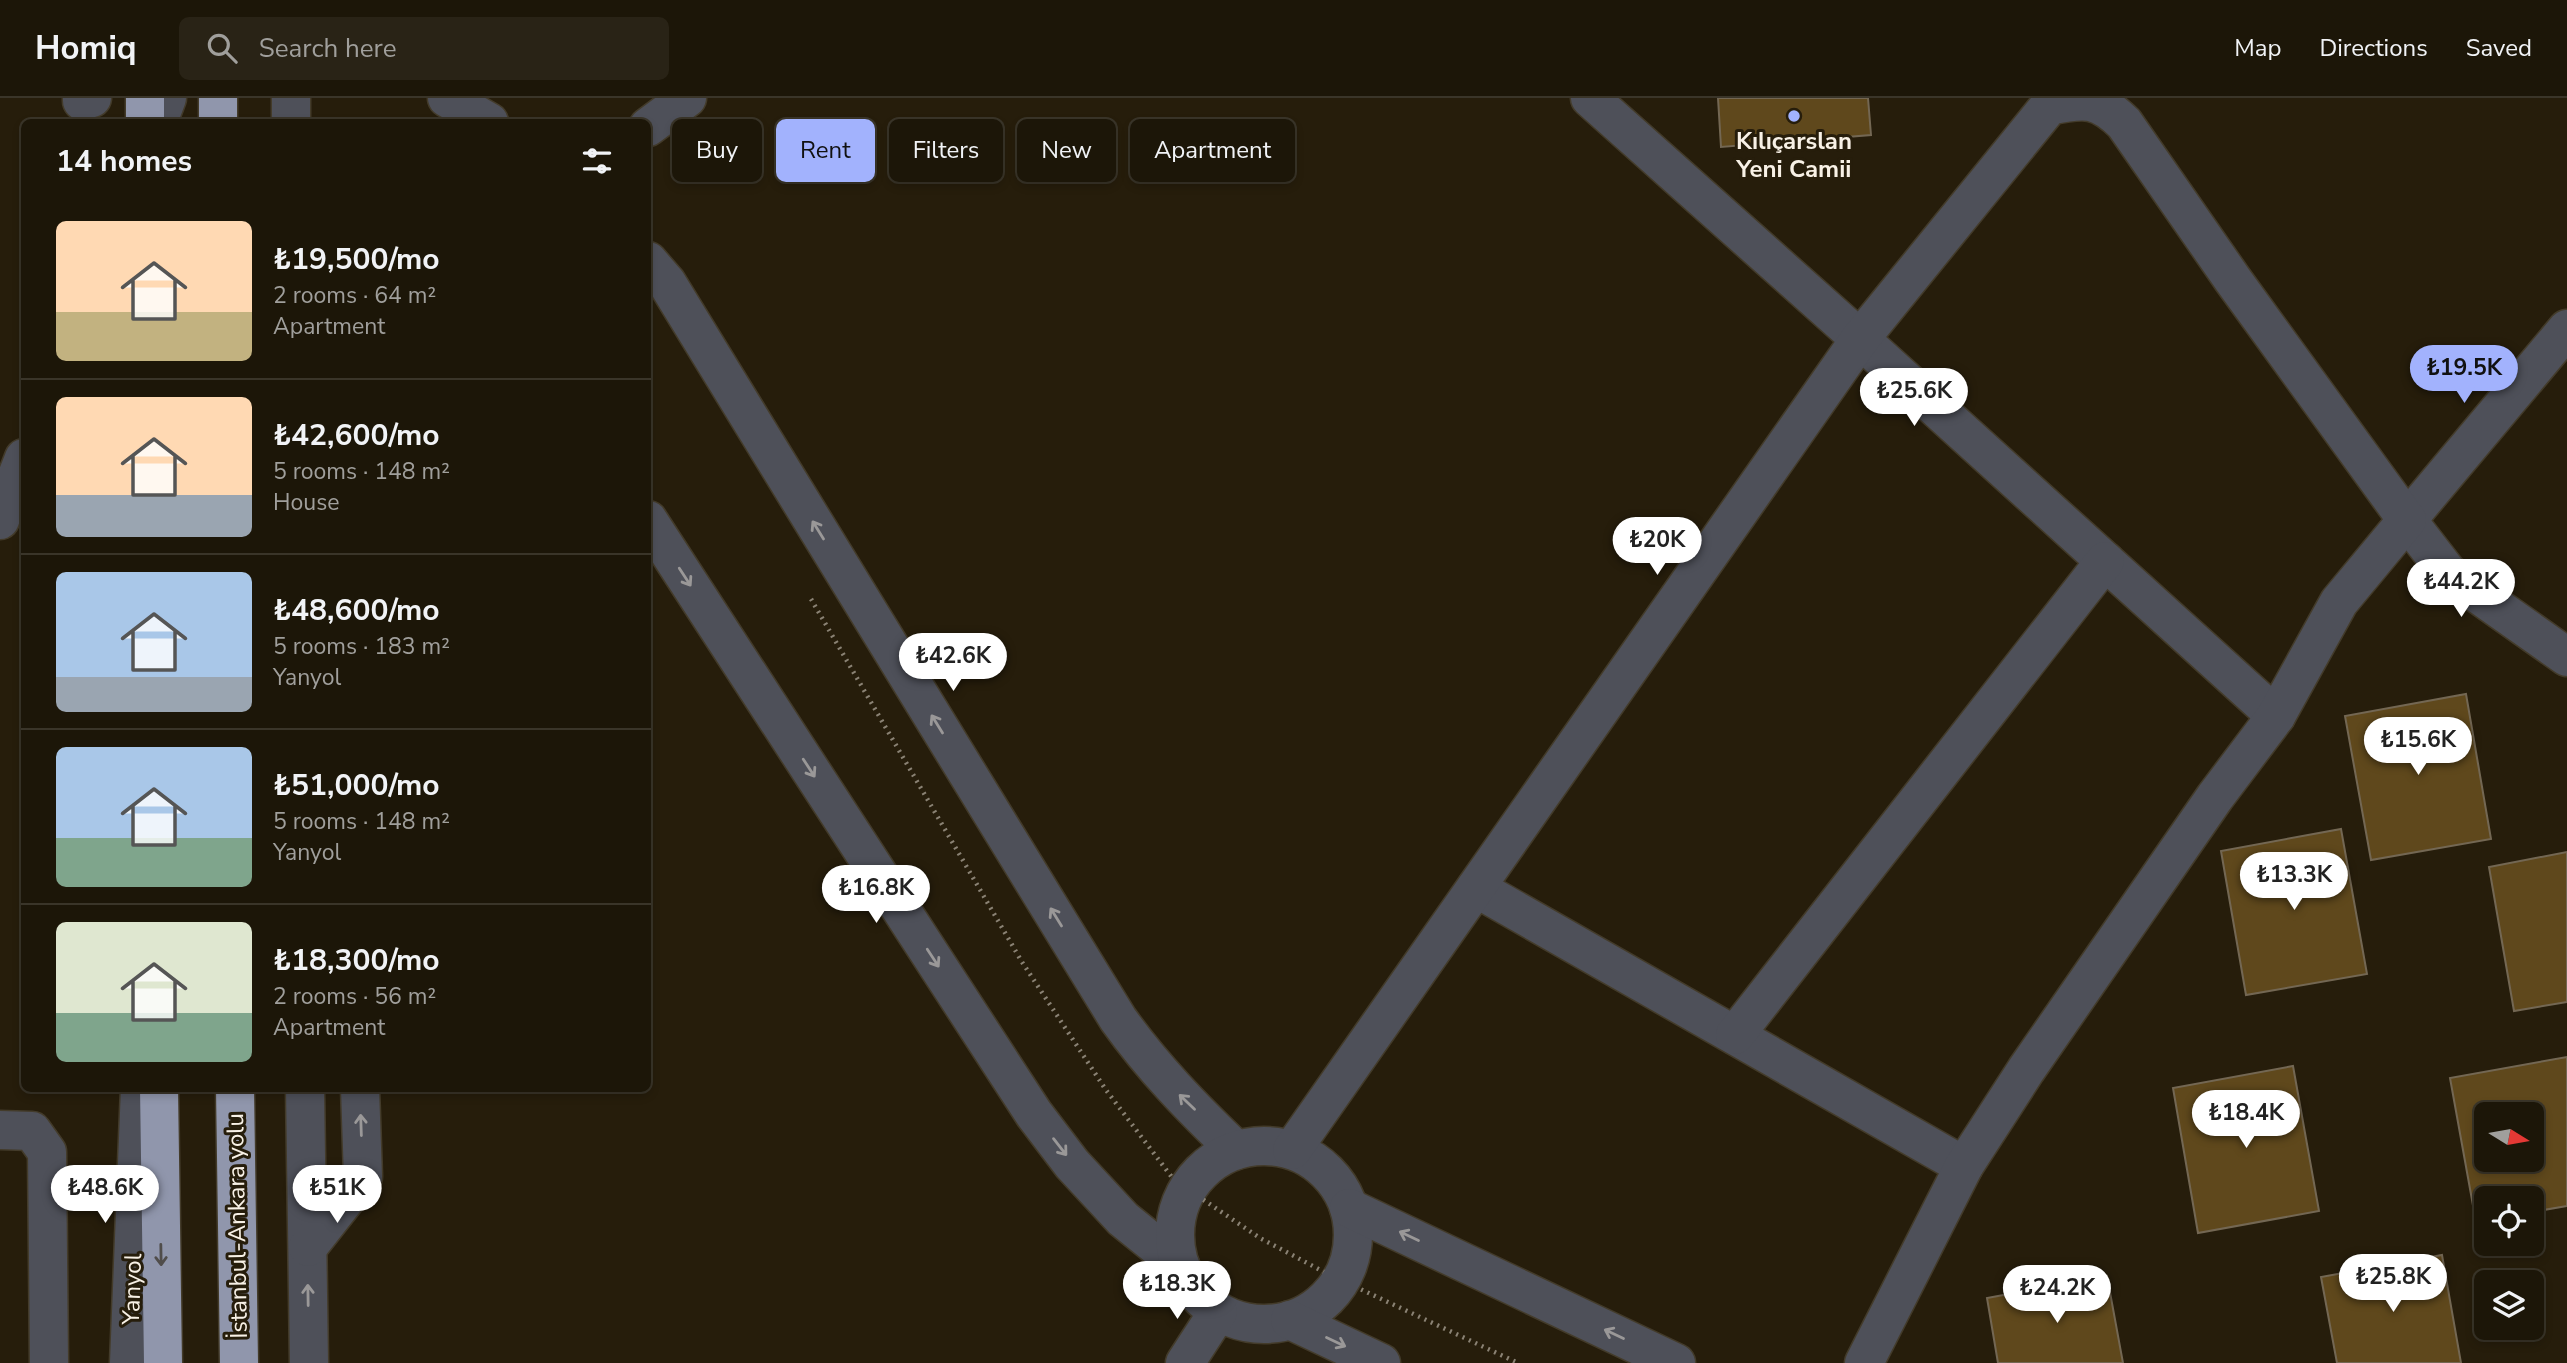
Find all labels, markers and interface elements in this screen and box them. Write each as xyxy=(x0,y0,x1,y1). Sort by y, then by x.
search box xyxy=(179,17,669,80)
text: Homiq xyxy=(35,26,137,71)
icon: search xyxy=(203,29,241,67)
text: Search here xyxy=(259,31,397,66)
text: Map xyxy=(2234,32,2281,64)
text: Directions xyxy=(2319,32,2428,64)
text: Saved xyxy=(2466,32,2532,64)
marker: Kılıçarslan Yeni Camii xyxy=(1786,108,1802,124)
chip: Buy xyxy=(672,119,762,182)
chip: Rent xyxy=(776,119,875,182)
chip: Filters xyxy=(889,119,1003,182)
chip: New xyxy=(1017,119,1116,182)
chip: Apartment xyxy=(1130,119,1295,182)
place label: Kılıçarslan Yeni Camii xyxy=(1736,125,1852,185)
text: 14 homes xyxy=(56,141,192,182)
icon: filters xyxy=(578,142,616,180)
text: ₺19,500/mo xyxy=(273,239,440,280)
icon: home xyxy=(112,249,196,333)
text: 2 rooms · 64 m² xyxy=(273,280,436,311)
text: Apartment xyxy=(273,311,385,342)
pin: ₺19.5K xyxy=(2407,345,2521,405)
text: ₺19.5K xyxy=(2426,352,2502,383)
pin: ₺25.6K xyxy=(1857,368,1971,428)
text: ₺25.6K xyxy=(1876,375,1952,406)
text: ₺42,600/mo xyxy=(273,415,440,456)
icon: home xyxy=(112,425,196,509)
text: 5 rooms · 148 m² xyxy=(273,456,450,487)
text: House xyxy=(273,487,340,518)
pin: ₺20K xyxy=(1616,518,1698,577)
one-way arrow xyxy=(811,520,825,540)
text: ₺20K xyxy=(1629,524,1685,555)
pin: ₺44.2K xyxy=(2404,560,2518,619)
text: ₺44.2K xyxy=(2423,566,2499,597)
one-way arrow xyxy=(677,567,692,586)
text: ₺48,600/mo xyxy=(273,590,440,631)
icon: home xyxy=(112,600,196,684)
text: 5 rooms · 183 m² xyxy=(273,631,450,662)
pin: ₺42.6K xyxy=(896,634,1010,693)
text: ₺42.6K xyxy=(915,640,991,671)
text: Yanyol xyxy=(273,662,341,693)
one-way arrow xyxy=(930,714,944,734)
pin: ₺15.6K xyxy=(2361,718,2475,777)
text: ₺15.6K xyxy=(2380,724,2456,755)
one-way arrow xyxy=(802,757,816,777)
text: ₺51,000/mo xyxy=(273,765,440,806)
icon: home xyxy=(112,775,196,859)
text: 5 rooms · 148 m² xyxy=(273,806,450,837)
text: Yanyol xyxy=(273,837,341,868)
pin: ₺13.3K xyxy=(2237,852,2351,912)
text: ₺13.3K xyxy=(2256,859,2332,890)
pin: ₺16.8K xyxy=(819,866,933,925)
text: ₺16.8K xyxy=(838,872,914,903)
one-way arrow xyxy=(1049,908,1063,928)
text: ₺18,300/mo xyxy=(273,940,440,981)
one-way arrow xyxy=(926,948,940,968)
icon: home xyxy=(112,950,196,1034)
text: 2 rooms · 56 m² xyxy=(273,981,436,1012)
text: Apartment xyxy=(273,1012,385,1043)
pin: ₺18.4K xyxy=(2189,1090,2303,1150)
one-way arrow xyxy=(1179,1094,1196,1111)
text: ₺18.4K xyxy=(2208,1097,2284,1128)
north arrow xyxy=(2474,1102,2544,1172)
map controls xyxy=(2474,1102,2544,1340)
street label: İstanbul-Ankara yolu xyxy=(219,1113,255,1339)
one-way arrow xyxy=(355,1113,368,1136)
one-way arrow xyxy=(1052,1138,1067,1156)
pin: ₺48.6K xyxy=(48,1166,162,1225)
pin: ₺51K xyxy=(296,1166,378,1225)
text: ₺48.6K xyxy=(67,1172,143,1203)
text: ₺51K xyxy=(309,1172,365,1203)
button: locate xyxy=(2474,1186,2544,1256)
one-way arrow xyxy=(1399,1229,1420,1242)
one-way arrow xyxy=(154,1243,168,1266)
street label: Yanyol xyxy=(115,1253,149,1326)
pin: ₺25.8K xyxy=(2336,1254,2450,1314)
text: ₺25.8K xyxy=(2355,1261,2431,1292)
pin: ₺18.3K xyxy=(1120,1262,1234,1321)
pin: ₺24.2K xyxy=(2000,1266,2114,1325)
text: ₺18.3K xyxy=(1139,1268,1215,1299)
button: layers xyxy=(2474,1270,2544,1340)
text: ₺24.2K xyxy=(2019,1272,2095,1303)
one-way arrow xyxy=(301,1284,315,1307)
one-way arrow xyxy=(1604,1326,1625,1340)
one-way arrow xyxy=(1325,1336,1346,1349)

